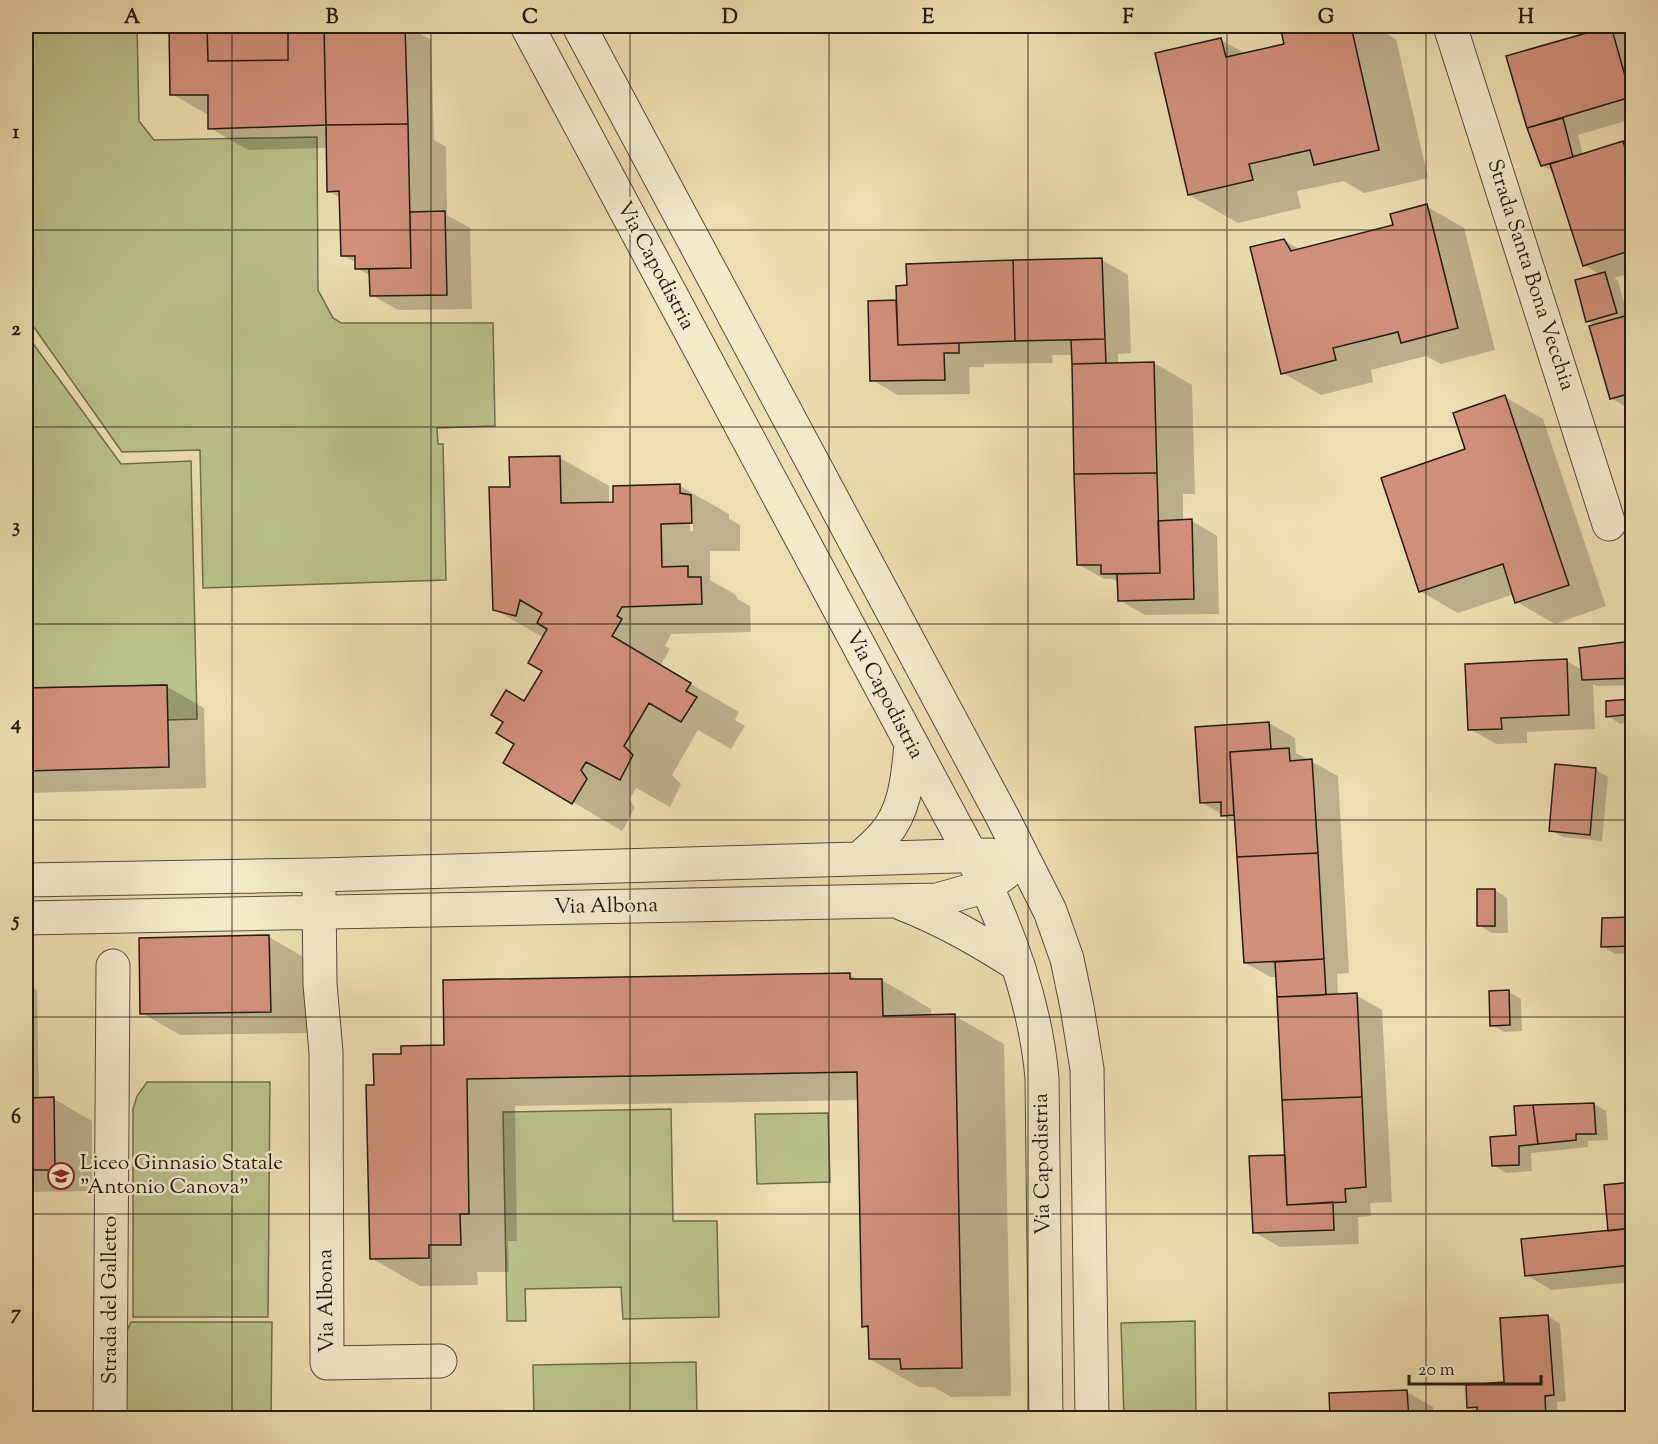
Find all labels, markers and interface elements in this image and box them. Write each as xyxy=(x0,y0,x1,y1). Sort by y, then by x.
text: A xyxy=(124,4,141,33)
text: B xyxy=(326,4,339,33)
text: C xyxy=(522,4,538,33)
text: D xyxy=(722,4,738,33)
text: E xyxy=(922,4,935,33)
text: F xyxy=(1122,4,1134,33)
text: G xyxy=(1318,4,1335,33)
text: H xyxy=(1518,4,1534,33)
text: 1 xyxy=(13,119,20,148)
street label: Strada Santa Bona Vecchia xyxy=(1478,156,1582,395)
street label: Via Capodistria xyxy=(608,196,702,336)
text: 2 xyxy=(11,316,21,345)
text: 3 xyxy=(12,513,20,542)
street label: Via Capodistria xyxy=(837,625,931,765)
text: 4 xyxy=(10,710,21,739)
street label: Via Albona xyxy=(554,891,659,923)
text: 5 xyxy=(11,907,20,936)
street label: Via Capodistria xyxy=(1027,1093,1059,1235)
text: 6 xyxy=(11,1104,21,1133)
place label: Liceo Ginnasio Statale "Antonio Canova" xyxy=(80,1149,283,1203)
school or university icon: Liceo Ginnasio Statale "Antonio Canova" xyxy=(46,1161,76,1191)
street label: Strada del Galletto xyxy=(96,1216,126,1384)
street label: Via Albona xyxy=(311,1248,343,1353)
text: 7 xyxy=(11,1300,22,1329)
scale bar xyxy=(1409,1348,1541,1386)
text: 20 m xyxy=(1418,1358,1455,1384)

